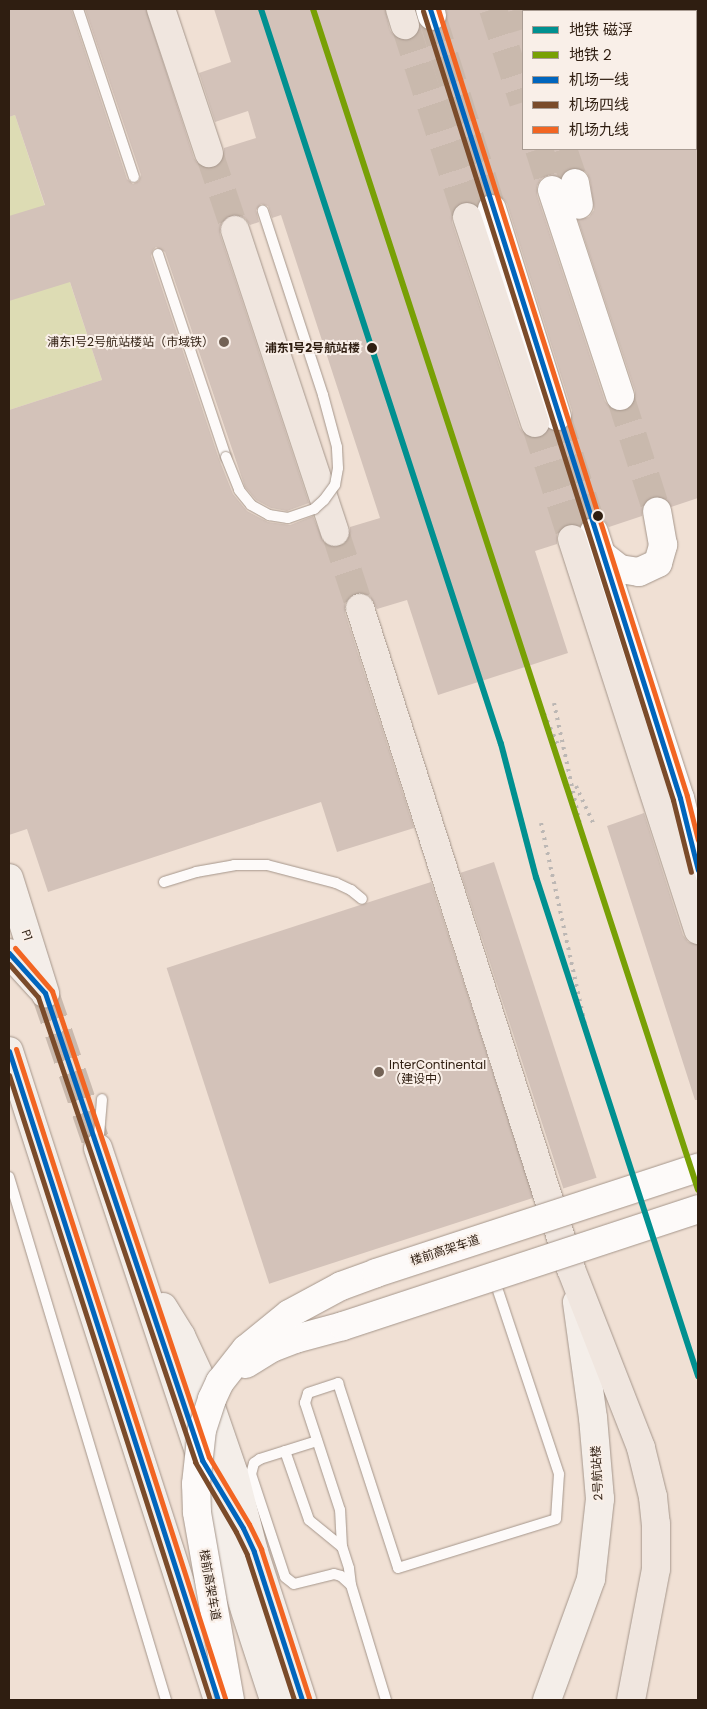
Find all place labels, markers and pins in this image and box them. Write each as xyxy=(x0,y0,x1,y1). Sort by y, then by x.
place label: 浦东1号2号航站楼站（市域铁） xyxy=(47,335,214,349)
marker: 浦东1号2号航站楼站（市域铁） xyxy=(218,336,230,348)
marker: 浦东1号2号航站楼 xyxy=(364,340,380,356)
place label: 浦东1号2号航站楼 xyxy=(265,341,360,355)
unlabelled marker xyxy=(593,511,603,521)
place label: InterContinental （建设中） xyxy=(389,1058,486,1086)
marker: InterContinental （建设中） xyxy=(373,1066,385,1078)

